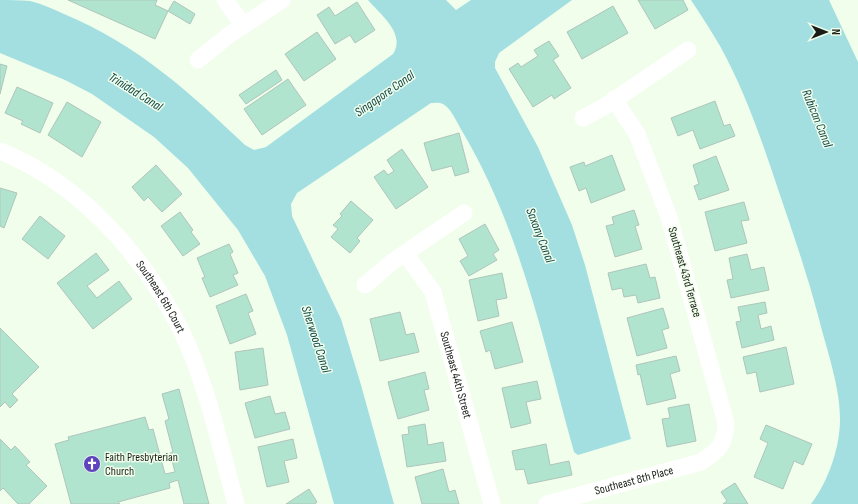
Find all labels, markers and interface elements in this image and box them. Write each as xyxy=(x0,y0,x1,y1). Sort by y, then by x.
north arrow xyxy=(806,12,846,52)
text: N xyxy=(829,29,842,35)
water label: Singapore Canal xyxy=(352,67,418,120)
water label: Trinidad Canal xyxy=(106,69,166,115)
water label: Rubican Canal xyxy=(798,87,836,150)
water label: Saxony Canal xyxy=(522,206,558,266)
street label: Southeast 43rd Terrace xyxy=(664,225,705,319)
street label: Southeast 6th Court xyxy=(132,258,188,336)
water label: Sherwood Canal xyxy=(298,304,335,375)
street label: Southeast 44th Street xyxy=(436,330,475,420)
place label: Faith Presbyterian Church xyxy=(105,450,178,479)
church icon: Faith Presbyterian Church xyxy=(82,454,102,474)
street label: Southeast 8th Place xyxy=(593,463,675,499)

